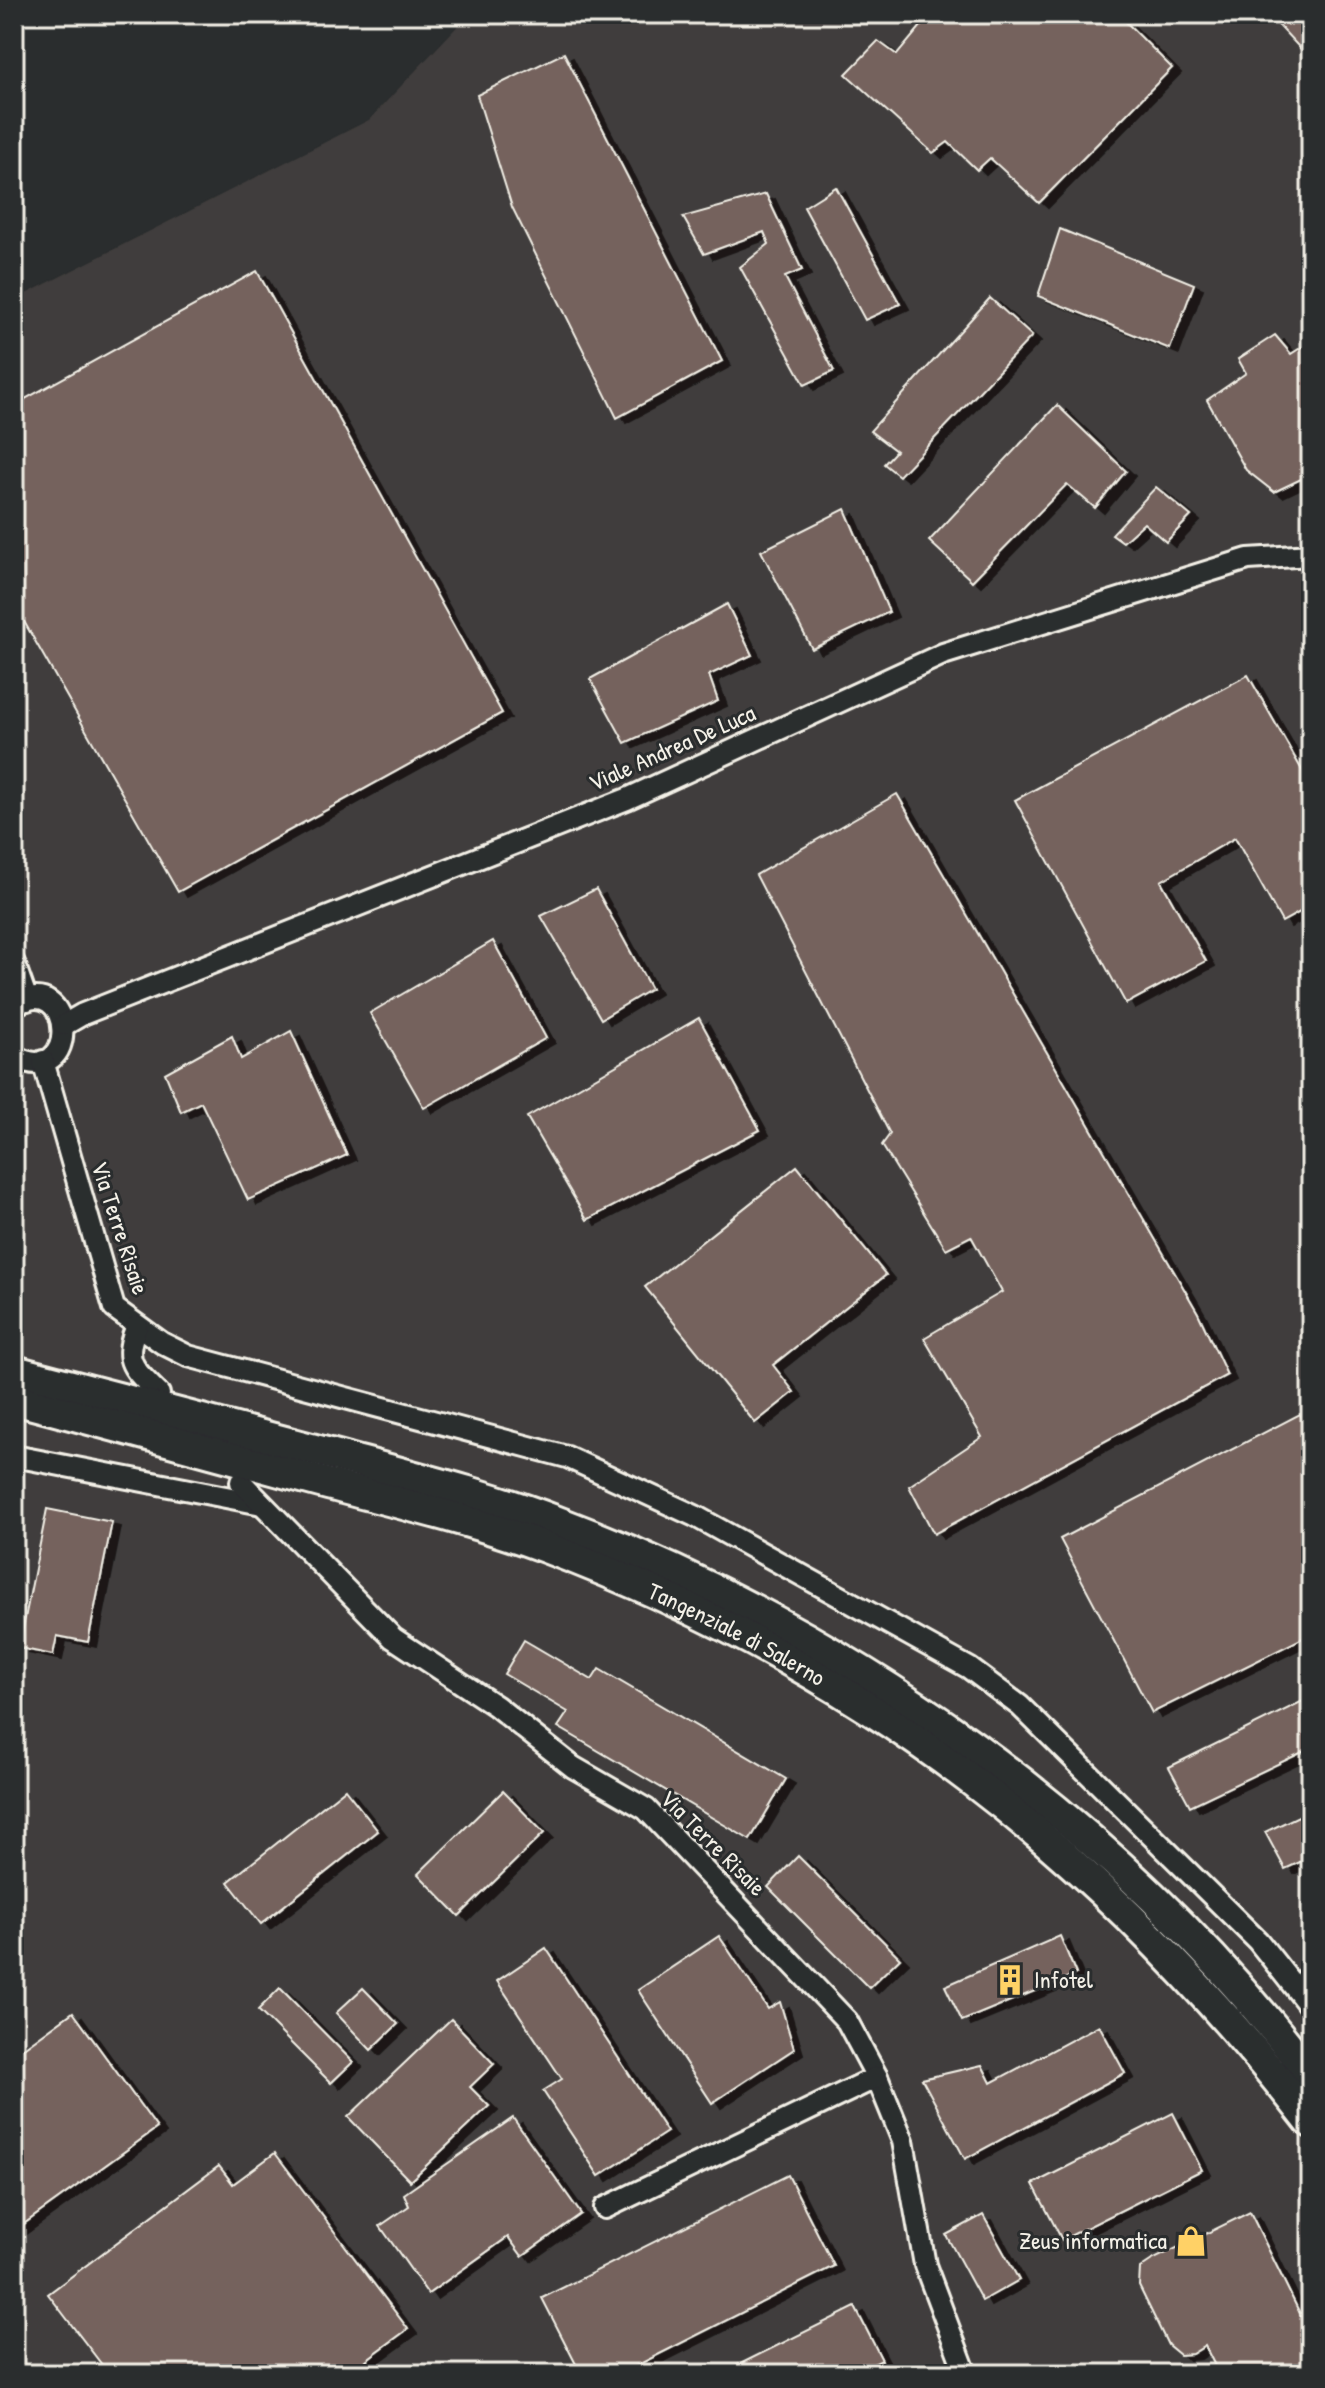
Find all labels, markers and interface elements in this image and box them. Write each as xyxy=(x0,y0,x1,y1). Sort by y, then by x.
street label: Viale Andrea De Luca xyxy=(583,696,760,798)
street label: Via Terre Risaie xyxy=(84,1157,158,1299)
street label: Tangenziale di Salerno xyxy=(643,1574,832,1693)
street label: Via Terre Risaie xyxy=(654,1782,774,1903)
building icon: Infotel xyxy=(993,1963,1027,1997)
place label: Infotel xyxy=(1034,1963,1094,1995)
place label: Zeus informatica xyxy=(1019,2224,1167,2256)
shop icon: Zeus informatica xyxy=(1174,2224,1208,2258)

